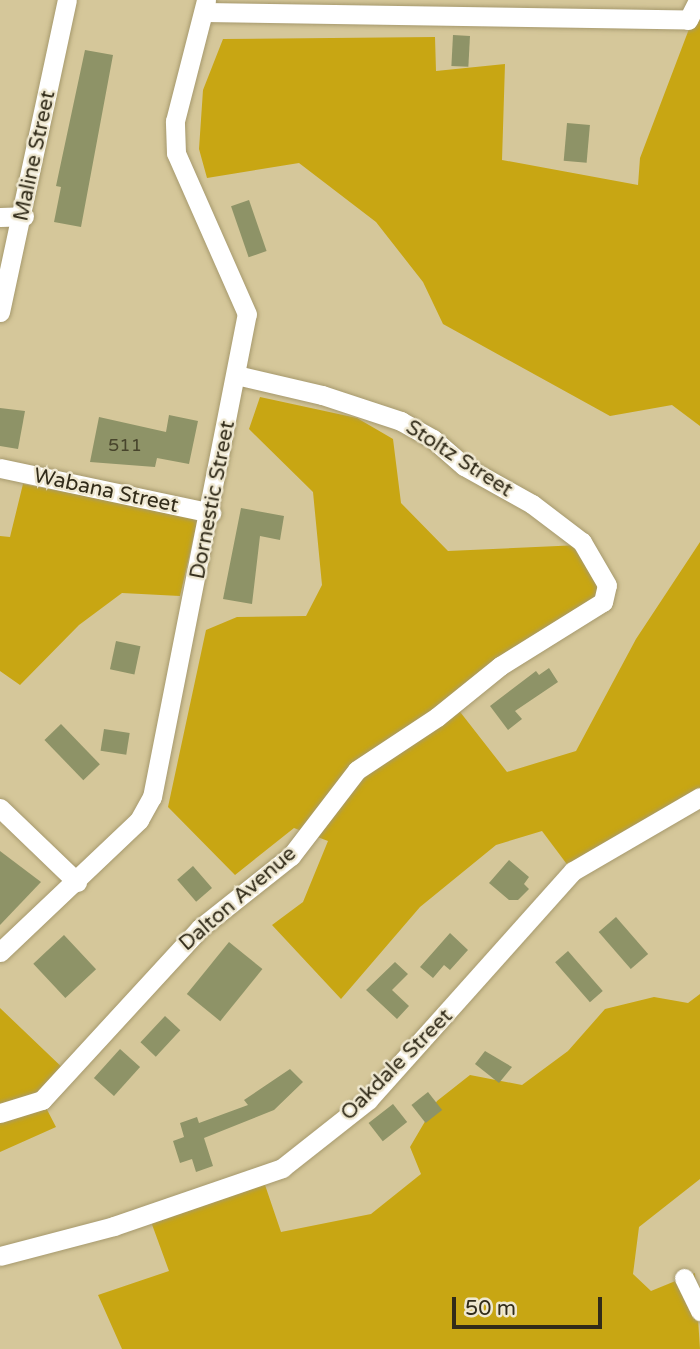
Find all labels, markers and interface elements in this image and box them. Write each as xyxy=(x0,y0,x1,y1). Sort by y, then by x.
street label: Maline Street xyxy=(9,88,61,224)
street label: Stoltz Street xyxy=(401,415,517,503)
street label: Dornestic Street xyxy=(185,419,241,581)
house number: 511 xyxy=(108,434,142,456)
street label: Wabana Street xyxy=(31,463,181,519)
street label: Dalton Avenue xyxy=(174,841,302,957)
street label: Oakdale Street xyxy=(336,1004,458,1126)
scale bar xyxy=(455,1282,606,1326)
text: 50 m xyxy=(465,1296,516,1321)

